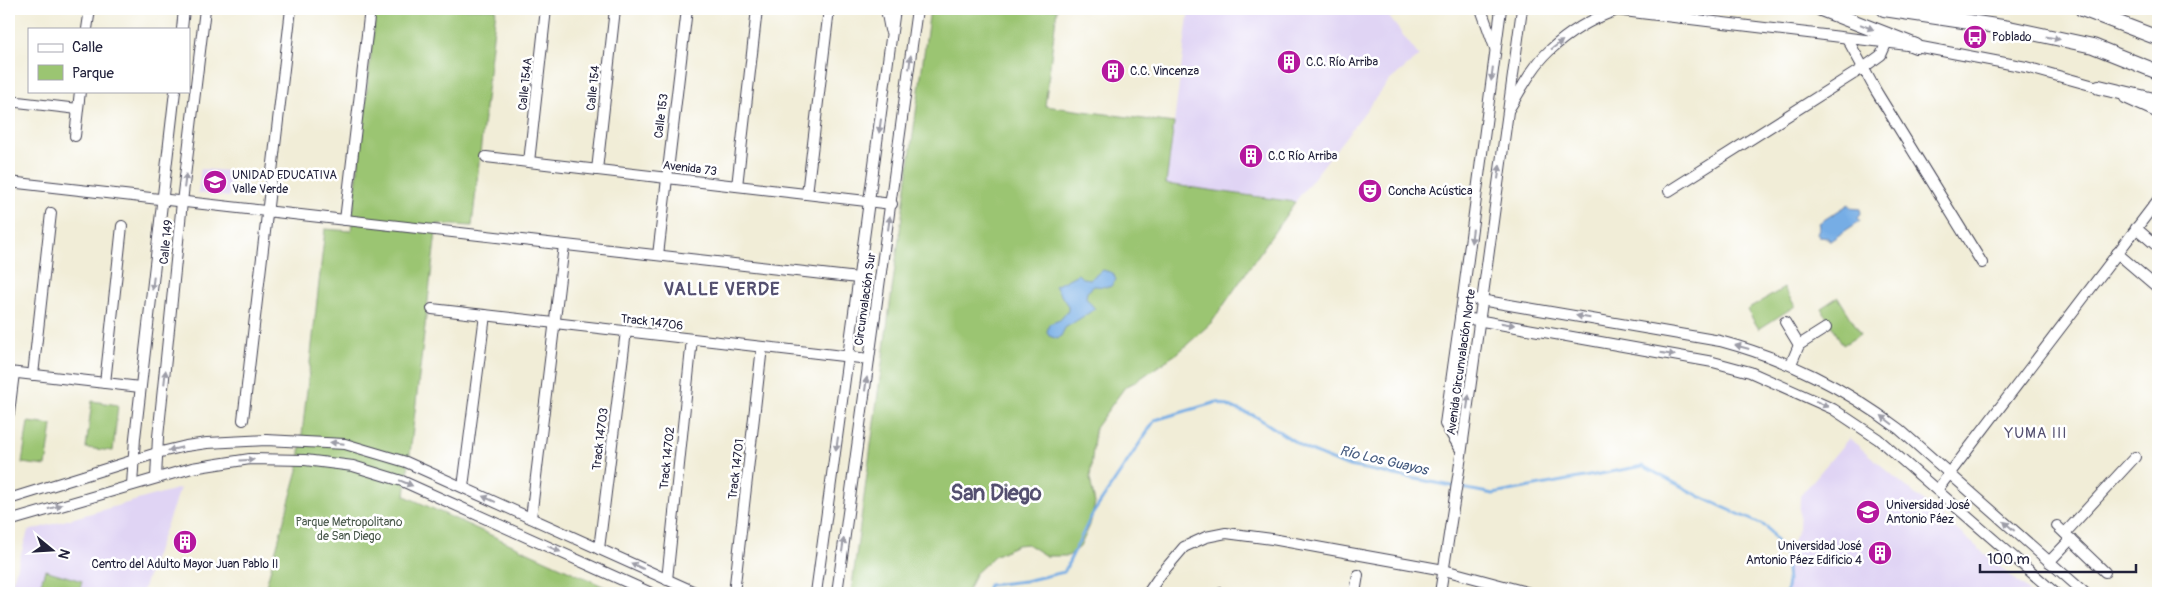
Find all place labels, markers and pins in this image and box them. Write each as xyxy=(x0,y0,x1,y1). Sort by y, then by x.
bus stop icon: Poblado xyxy=(1962,24,1988,50)
place label: Poblado xyxy=(1992,30,2032,45)
building icon: C.C. Río Arriba xyxy=(1276,49,1302,75)
place label: C.C. Río Arriba xyxy=(1306,55,1378,70)
building icon: C.C. Vincenza xyxy=(1100,58,1126,84)
place label: C.C. Vincenza xyxy=(1130,64,1199,79)
building icon: C.C Río Arriba xyxy=(1238,143,1264,169)
place label: C.C Río Arriba xyxy=(1268,149,1338,164)
place label: UNIDAD EDUCATIVA Valle Verde xyxy=(232,168,337,197)
school or university icon: UNIDAD EDUCATIVA Valle Verde xyxy=(202,169,228,195)
theatre icon: Concha Acústica xyxy=(1357,178,1383,204)
place label: Concha Acústica xyxy=(1388,184,1473,199)
place label: Universidad José Antonio Páez xyxy=(1886,498,1970,527)
school or university icon: Universidad José Antonio Páez xyxy=(1855,499,1881,525)
building icon: Centro del Adulto Mayor Juan Pablo II xyxy=(172,529,198,555)
place label: Universidad José Antonio Páez Edificio 4 xyxy=(1746,539,1862,568)
building icon: Universidad José Antonio Páez Edificio 4 xyxy=(1867,540,1893,566)
place label: Centro del Adulto Mayor Juan Pablo II xyxy=(92,557,278,572)

